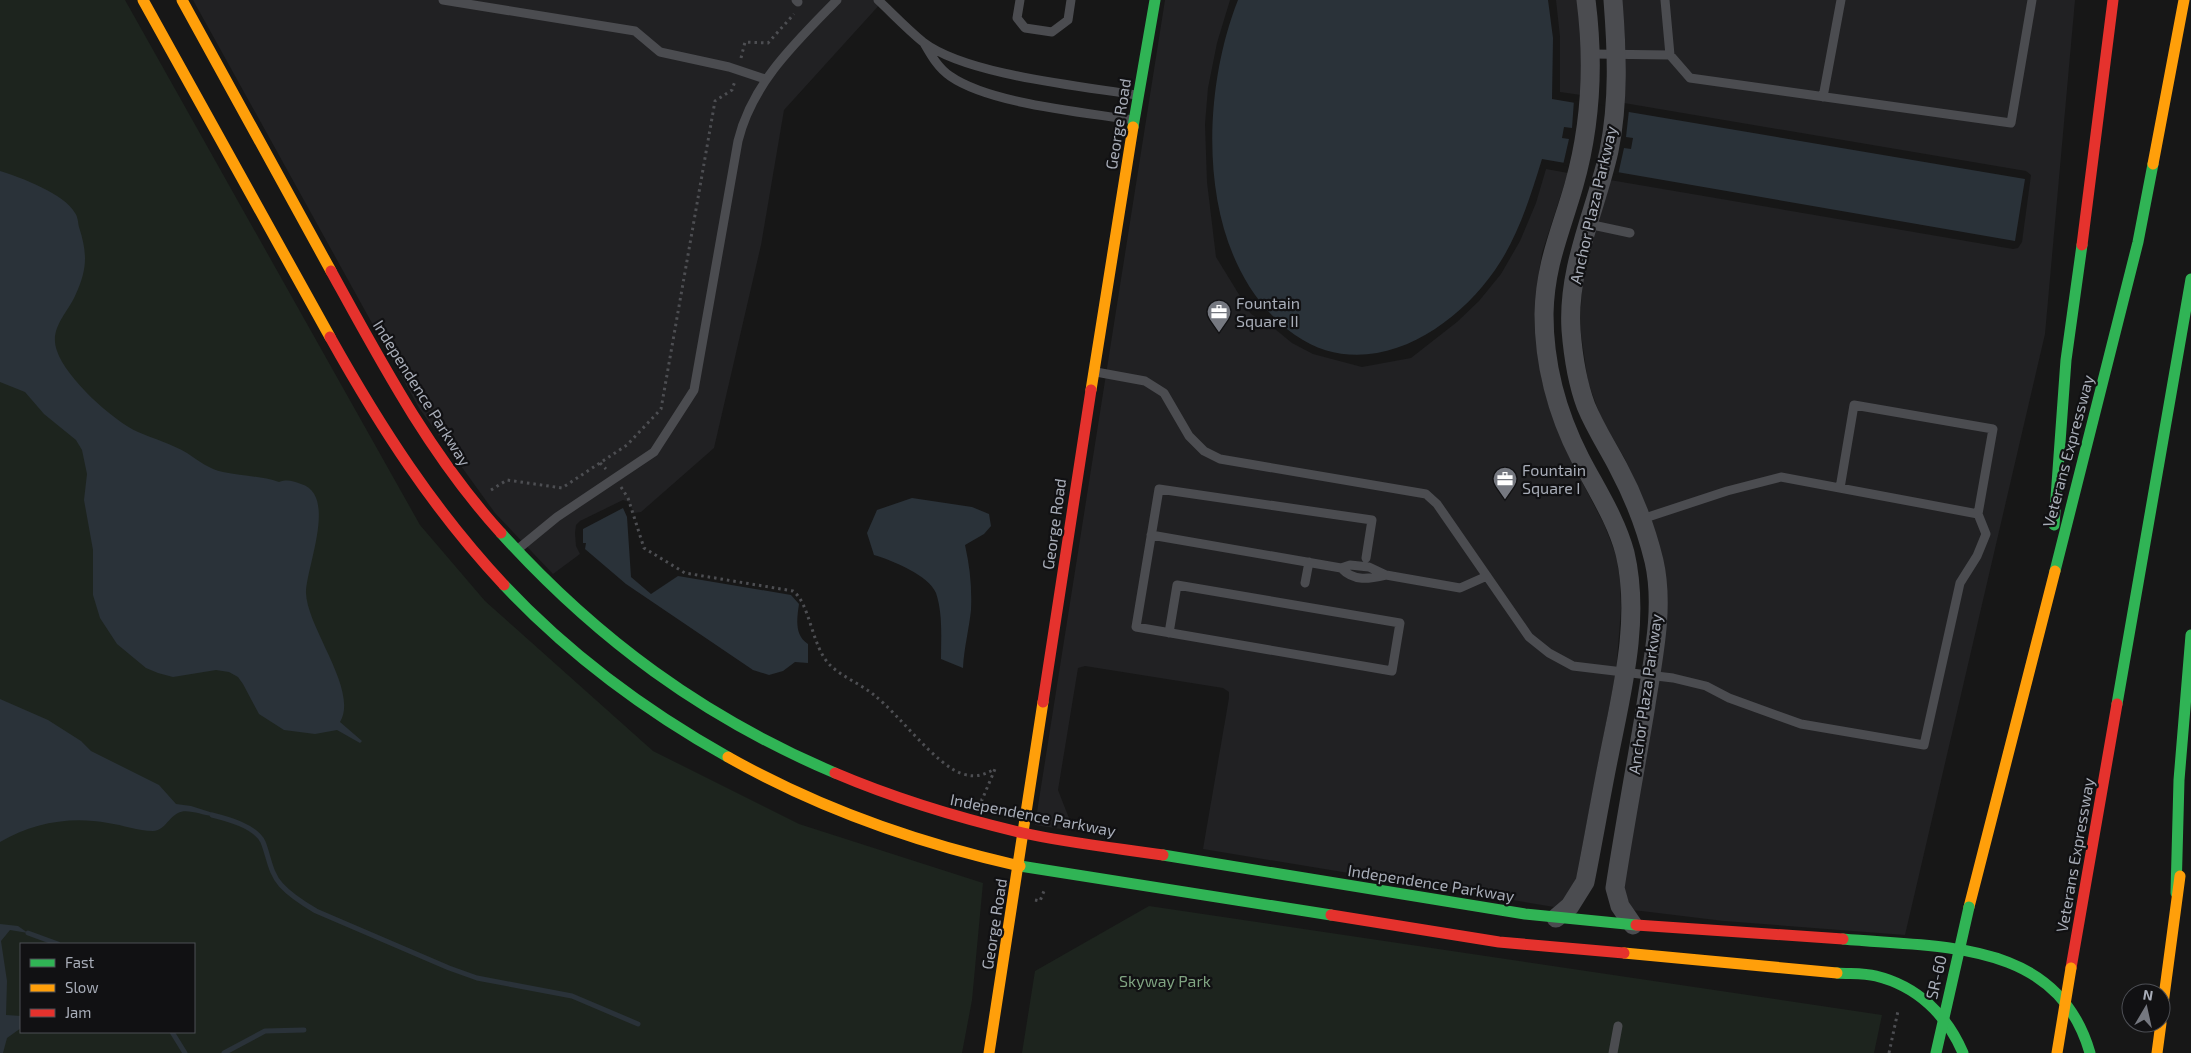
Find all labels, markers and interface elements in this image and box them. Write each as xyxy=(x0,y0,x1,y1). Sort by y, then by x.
street label: George Road xyxy=(1101,77,1134,171)
street label: Anchor Plaza Parkway xyxy=(1565,123,1620,286)
place label: Fountain Square II xyxy=(1236,293,1300,330)
office icon: Fountain Square II xyxy=(1206,299,1232,333)
street label: Independence Parkway xyxy=(370,316,475,470)
street label: Veterans Expressway xyxy=(2038,372,2097,529)
place label: Fountain Square I xyxy=(1522,460,1586,497)
office icon: Fountain Square I xyxy=(1492,466,1518,500)
street label: George Road xyxy=(1038,477,1069,571)
street label: Anchor Plaza Parkway xyxy=(1624,612,1665,775)
street label: Veterans Expressway xyxy=(2052,776,2098,934)
street label: Independence Parkway xyxy=(949,789,1118,840)
street label: Independence Parkway xyxy=(1346,860,1516,905)
street label: George Road xyxy=(977,877,1010,971)
legend xyxy=(20,943,195,1033)
text: Fast xyxy=(65,953,95,971)
street label: SR-60 xyxy=(1921,953,1950,1001)
park label: Skyway Park xyxy=(1119,971,1211,990)
text: Slow xyxy=(65,978,99,996)
north arrow xyxy=(2121,983,2171,1033)
text: N xyxy=(2142,985,2154,1004)
text: Jam xyxy=(65,1003,91,1021)

